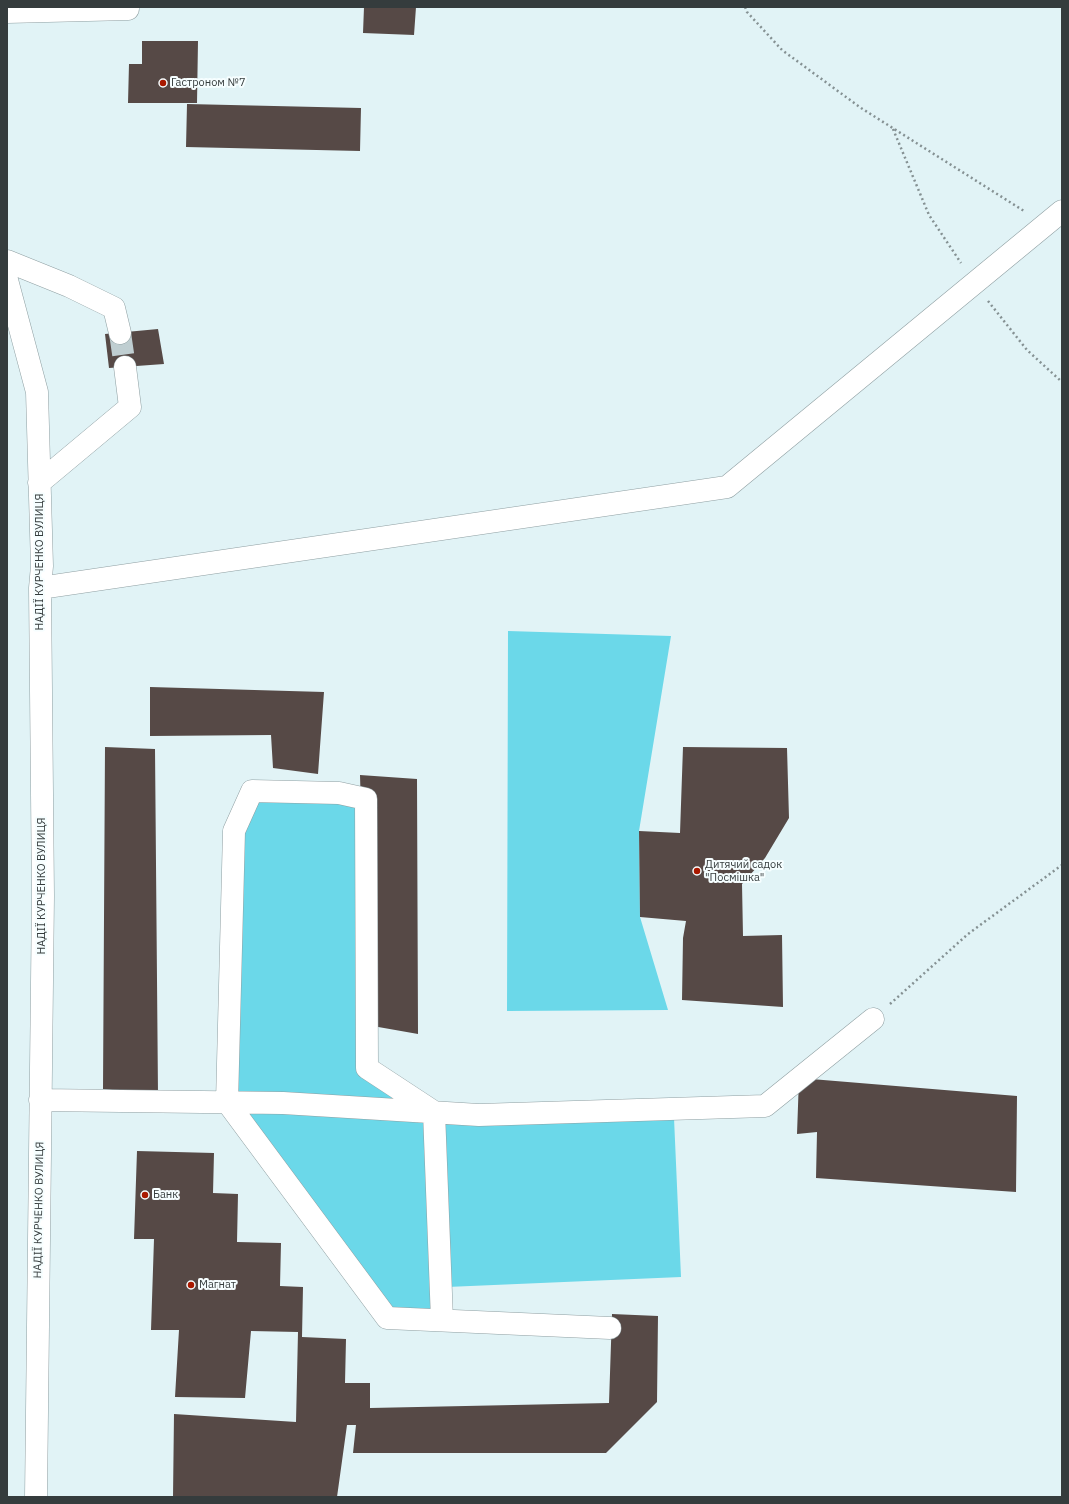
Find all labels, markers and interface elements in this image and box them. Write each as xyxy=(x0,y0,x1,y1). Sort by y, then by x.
place label: Гастроном №7 xyxy=(171,76,246,90)
marker: Гастроном №7 xyxy=(158,78,168,88)
street label: НАДІЇ КУРЧЕНКО ВУЛИЦЯ xyxy=(33,494,47,630)
street label: НАДІЇ КУРЧЕНКО ВУЛИЦЯ xyxy=(35,818,49,954)
place label: Дитячий садок "Посмішка" xyxy=(705,858,782,884)
marker: Дитячий садок "Посмішка" xyxy=(692,866,702,876)
street label: НАДІЇ КУРЧЕНКО ВУЛИЦЯ xyxy=(31,1141,47,1279)
place label: Банк xyxy=(153,1188,178,1202)
marker: Банк xyxy=(140,1190,150,1200)
place label: Магнат xyxy=(199,1278,236,1292)
marker: Магнат xyxy=(186,1280,196,1290)

